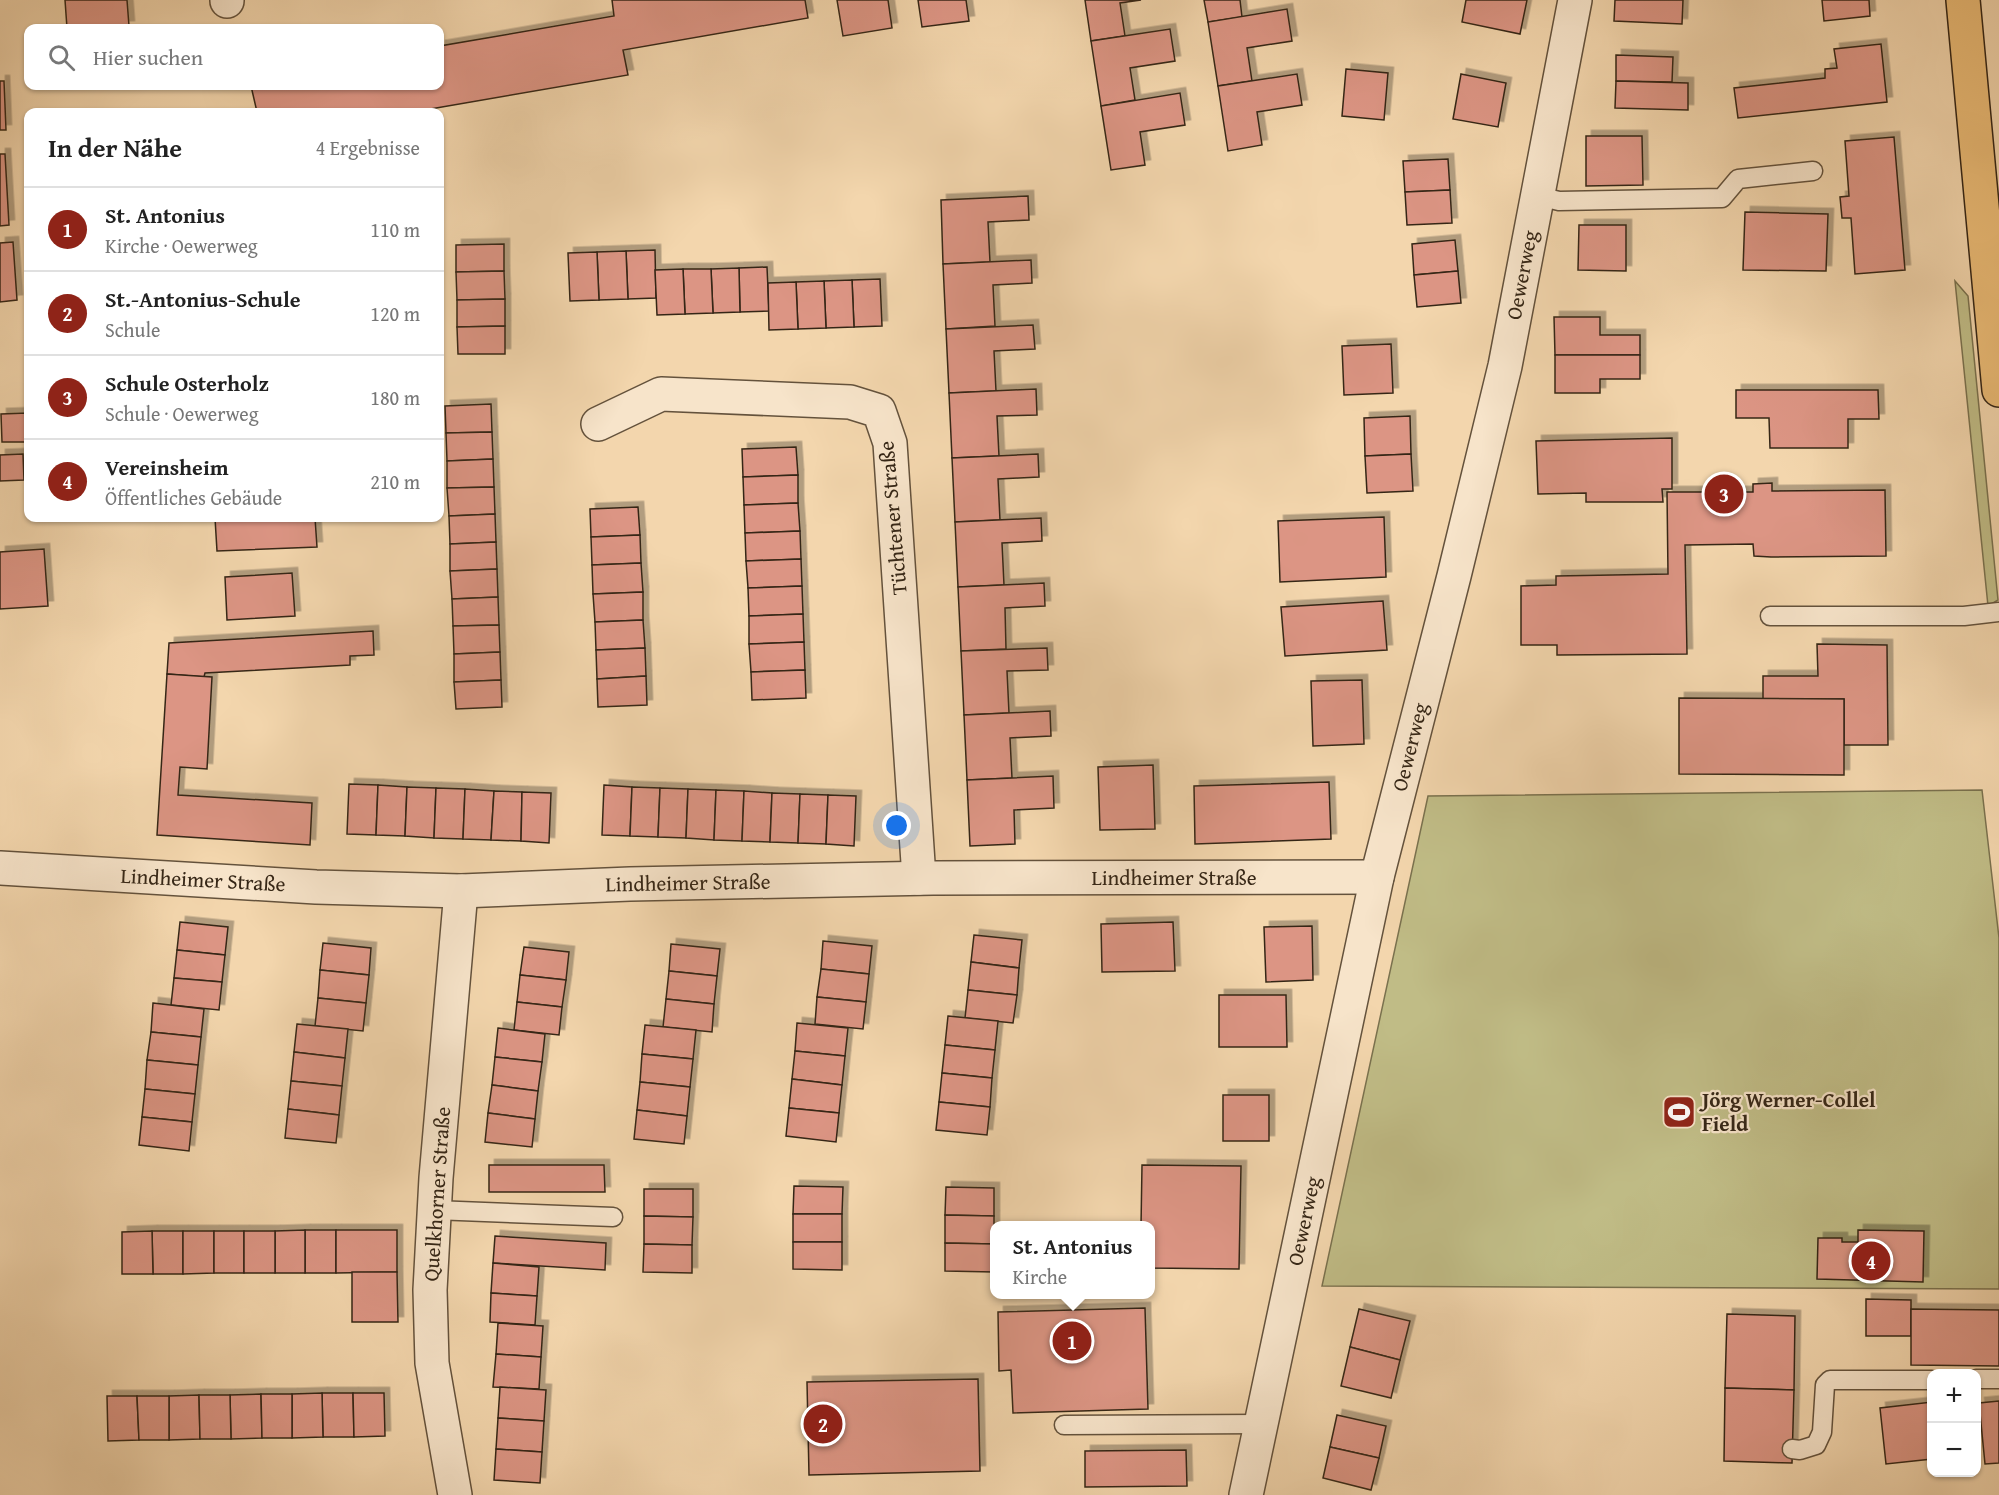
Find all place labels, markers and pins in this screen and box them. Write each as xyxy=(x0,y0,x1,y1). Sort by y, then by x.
pin: 3 xyxy=(1704,472,1744,516)
place label: Jörg Werner-Collel Field xyxy=(1699,1084,1876,1139)
sports icon: Jörg Werner-Collel Field xyxy=(1661,1094,1697,1130)
pin: 4 xyxy=(1852,1238,1890,1284)
pin: 1 xyxy=(1052,1318,1092,1364)
pin: 2 xyxy=(804,1402,842,1446)

